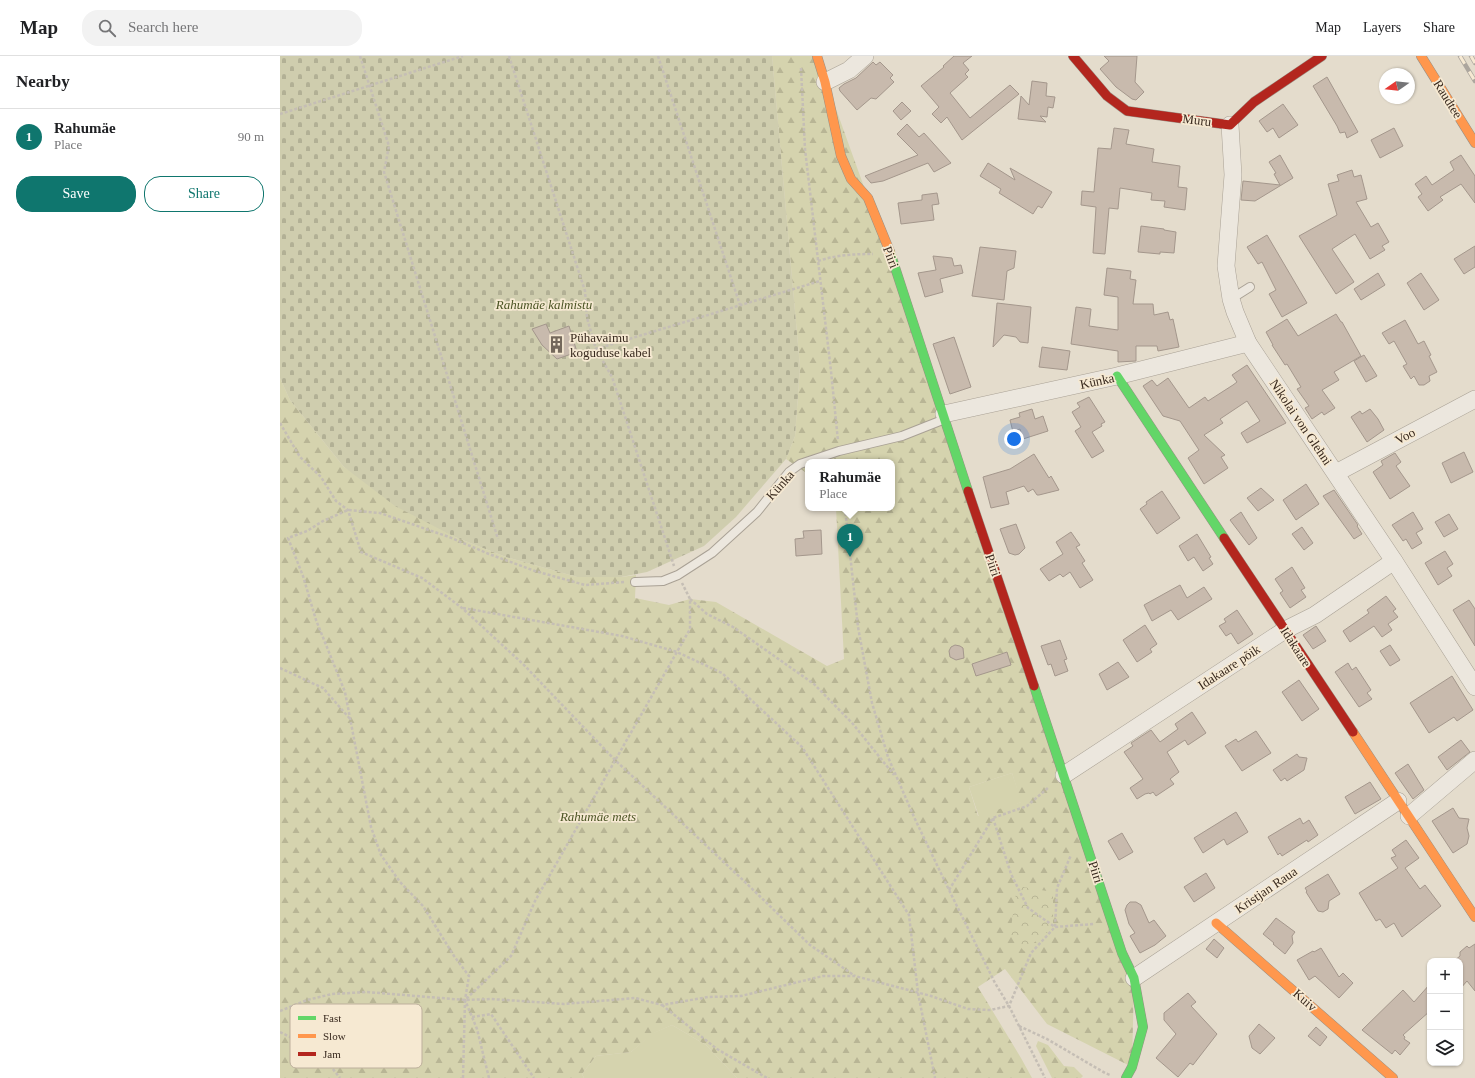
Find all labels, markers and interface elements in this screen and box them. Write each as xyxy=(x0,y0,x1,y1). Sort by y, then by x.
search box xyxy=(82,10,362,46)
text: Map xyxy=(20,17,58,38)
icon: search xyxy=(96,17,118,39)
text: Search here xyxy=(128,19,198,35)
text: Map xyxy=(1315,20,1341,35)
text: Layers xyxy=(1363,20,1401,35)
text: Share xyxy=(1423,20,1455,35)
north arrow xyxy=(1379,68,1415,104)
text: Nearby xyxy=(16,72,70,91)
street label: Raudtee xyxy=(1430,77,1466,121)
street label: Muru xyxy=(1182,111,1213,129)
text: Rahumäe xyxy=(54,120,116,136)
text: 1 xyxy=(26,129,32,144)
text: 90 m xyxy=(238,129,264,144)
text: Place xyxy=(54,137,82,152)
button: Save xyxy=(16,176,136,212)
button: Share xyxy=(144,176,264,212)
street label: Piiri xyxy=(880,244,902,270)
park label: Rahumäe kalmistu xyxy=(495,297,593,312)
place label: Pühavaimu koguduse kabel xyxy=(570,330,652,360)
building icon: Pühavaimu koguduse kabel xyxy=(547,334,567,354)
street label: Künka xyxy=(1078,370,1116,392)
street label: Nikolai von Glehni xyxy=(1267,376,1335,468)
street label: Voo xyxy=(1392,425,1418,447)
your location xyxy=(1004,429,1024,449)
popup xyxy=(805,459,895,511)
street label: Künka xyxy=(763,467,797,503)
text: Rahumäe xyxy=(819,469,881,485)
text: Place xyxy=(819,486,847,501)
pin: 1 xyxy=(837,524,863,557)
street label: Piiri xyxy=(982,552,1004,578)
street label: Idakaare xyxy=(1278,624,1315,670)
street label: Idakaare põik xyxy=(1195,641,1263,693)
park label: Rahumäe mets xyxy=(559,809,636,824)
street label: Piiri xyxy=(1085,859,1107,885)
street label: Kristjan Raua xyxy=(1232,864,1300,916)
map controls xyxy=(1427,958,1463,1066)
button: + xyxy=(1427,958,1463,994)
street label: Kuiv xyxy=(1290,986,1320,1015)
button: − xyxy=(1427,994,1463,1030)
legend xyxy=(290,1004,422,1068)
text: Fast xyxy=(323,1012,341,1024)
text: Slow xyxy=(323,1030,346,1042)
button: layers xyxy=(1427,1030,1463,1066)
text: Jam xyxy=(323,1048,341,1060)

